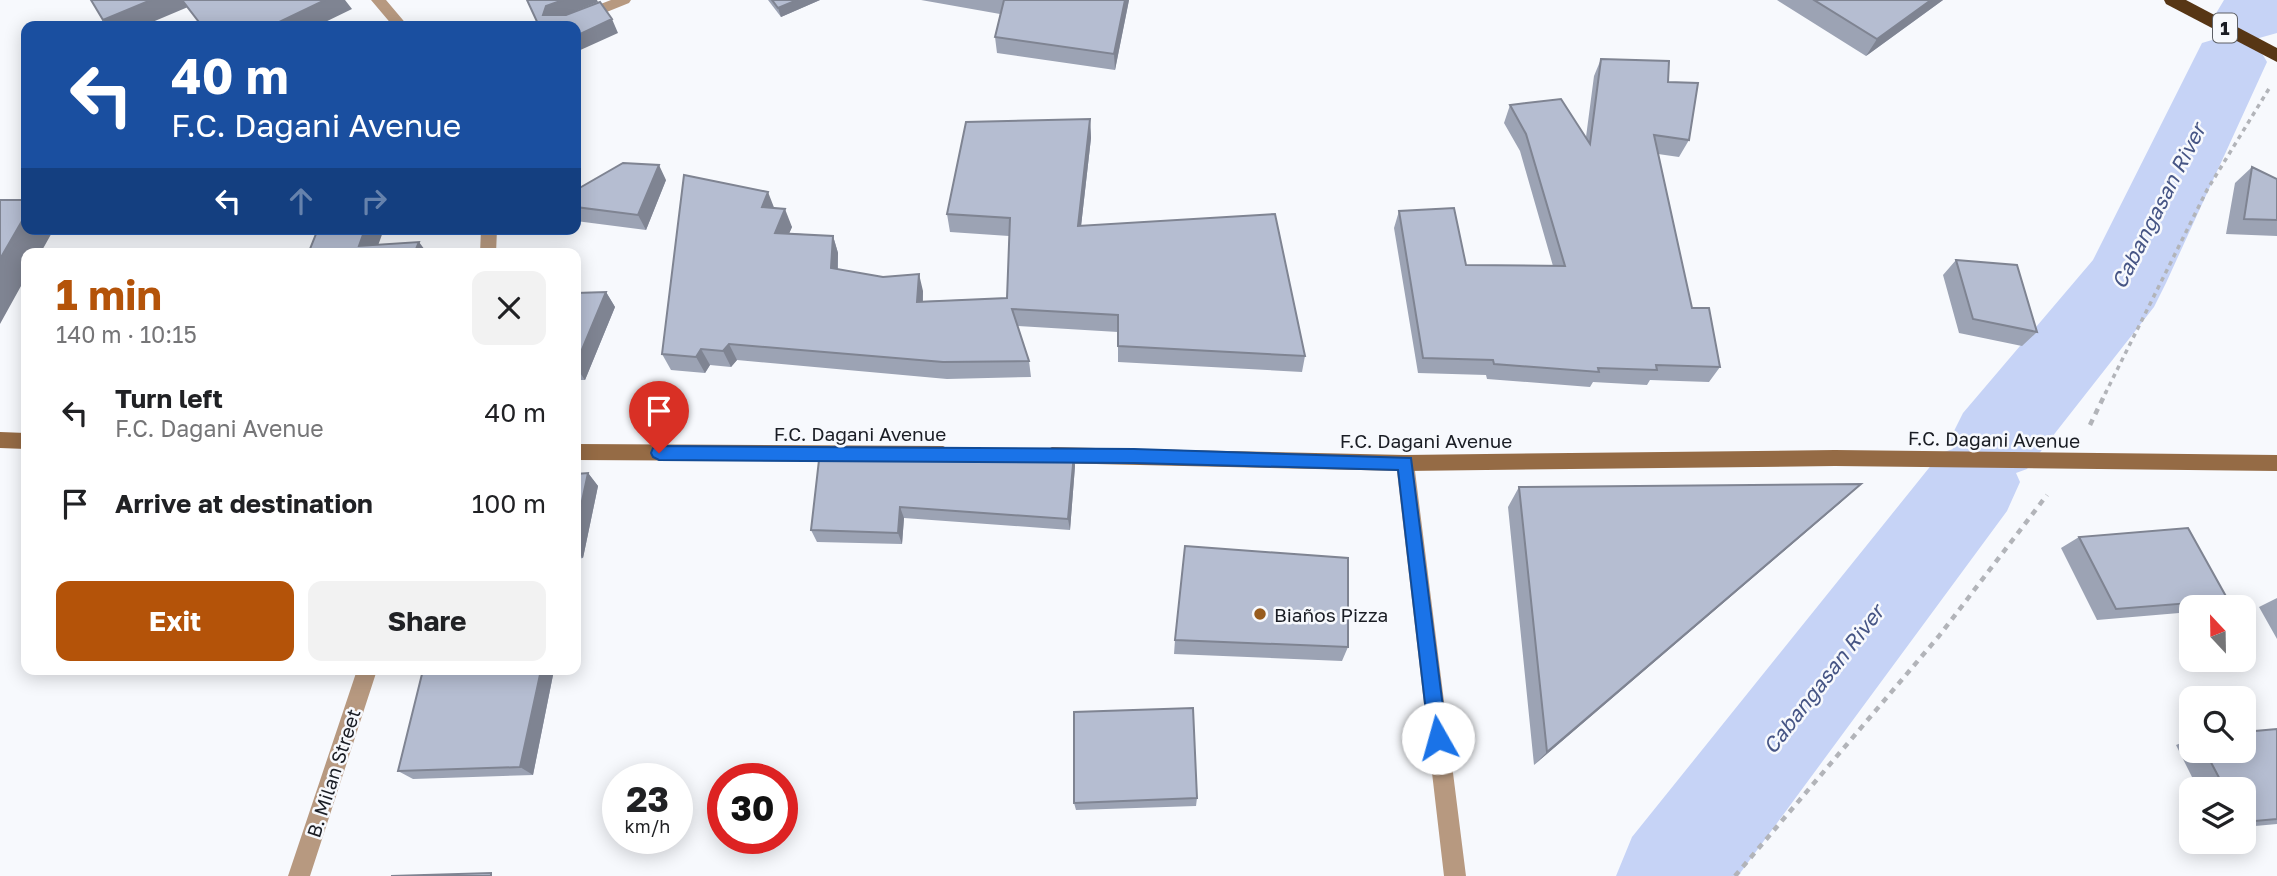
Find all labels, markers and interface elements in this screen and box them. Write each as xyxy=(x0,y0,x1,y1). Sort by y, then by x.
road number: 1 xyxy=(2213,13,2237,42)
text: 40 m xyxy=(171,46,289,105)
icon: left xyxy=(56,49,147,140)
text: F.C. Dagani Avenue xyxy=(171,106,461,144)
water label: Cabangasan River xyxy=(2105,117,2212,293)
icon: left xyxy=(209,182,247,220)
icon: ahead xyxy=(282,182,320,220)
icon: right xyxy=(355,182,393,220)
text: 1 min xyxy=(56,269,162,319)
button: close xyxy=(472,271,546,345)
text: 140 m · 10:15 xyxy=(56,320,197,348)
pin xyxy=(629,381,689,453)
text: Turn left xyxy=(115,383,223,414)
icon: arrive xyxy=(640,392,678,430)
icon: left xyxy=(56,394,94,432)
text: 40 m xyxy=(485,397,546,428)
text: F.C. Dagani Avenue xyxy=(115,414,324,442)
street label: F.C. Dagani Avenue xyxy=(774,422,946,445)
street label: F.C. Dagani Avenue xyxy=(1908,426,2080,452)
street label: F.C. Dagani Avenue xyxy=(1340,429,1512,452)
icon: arrive xyxy=(56,485,94,523)
text: Arrive at destination xyxy=(115,488,373,519)
text: 100 m xyxy=(472,488,546,519)
button: Exit xyxy=(56,581,294,661)
button: Share xyxy=(308,581,546,661)
north arrow xyxy=(2179,595,2256,672)
map controls xyxy=(2179,595,2256,854)
water label: Cabangasan River xyxy=(1757,597,1891,758)
place label: Biaños Pizza xyxy=(1274,603,1388,626)
marker: Biaños Pizza xyxy=(1252,606,1268,622)
button: search xyxy=(2179,686,2256,763)
position arrow xyxy=(1401,701,1475,775)
street label: B. Milan Street xyxy=(301,706,365,840)
speed limit sign: 30 xyxy=(707,763,798,854)
button: layers xyxy=(2179,777,2256,854)
text: 23 xyxy=(626,778,669,820)
text: km/h xyxy=(625,815,670,837)

